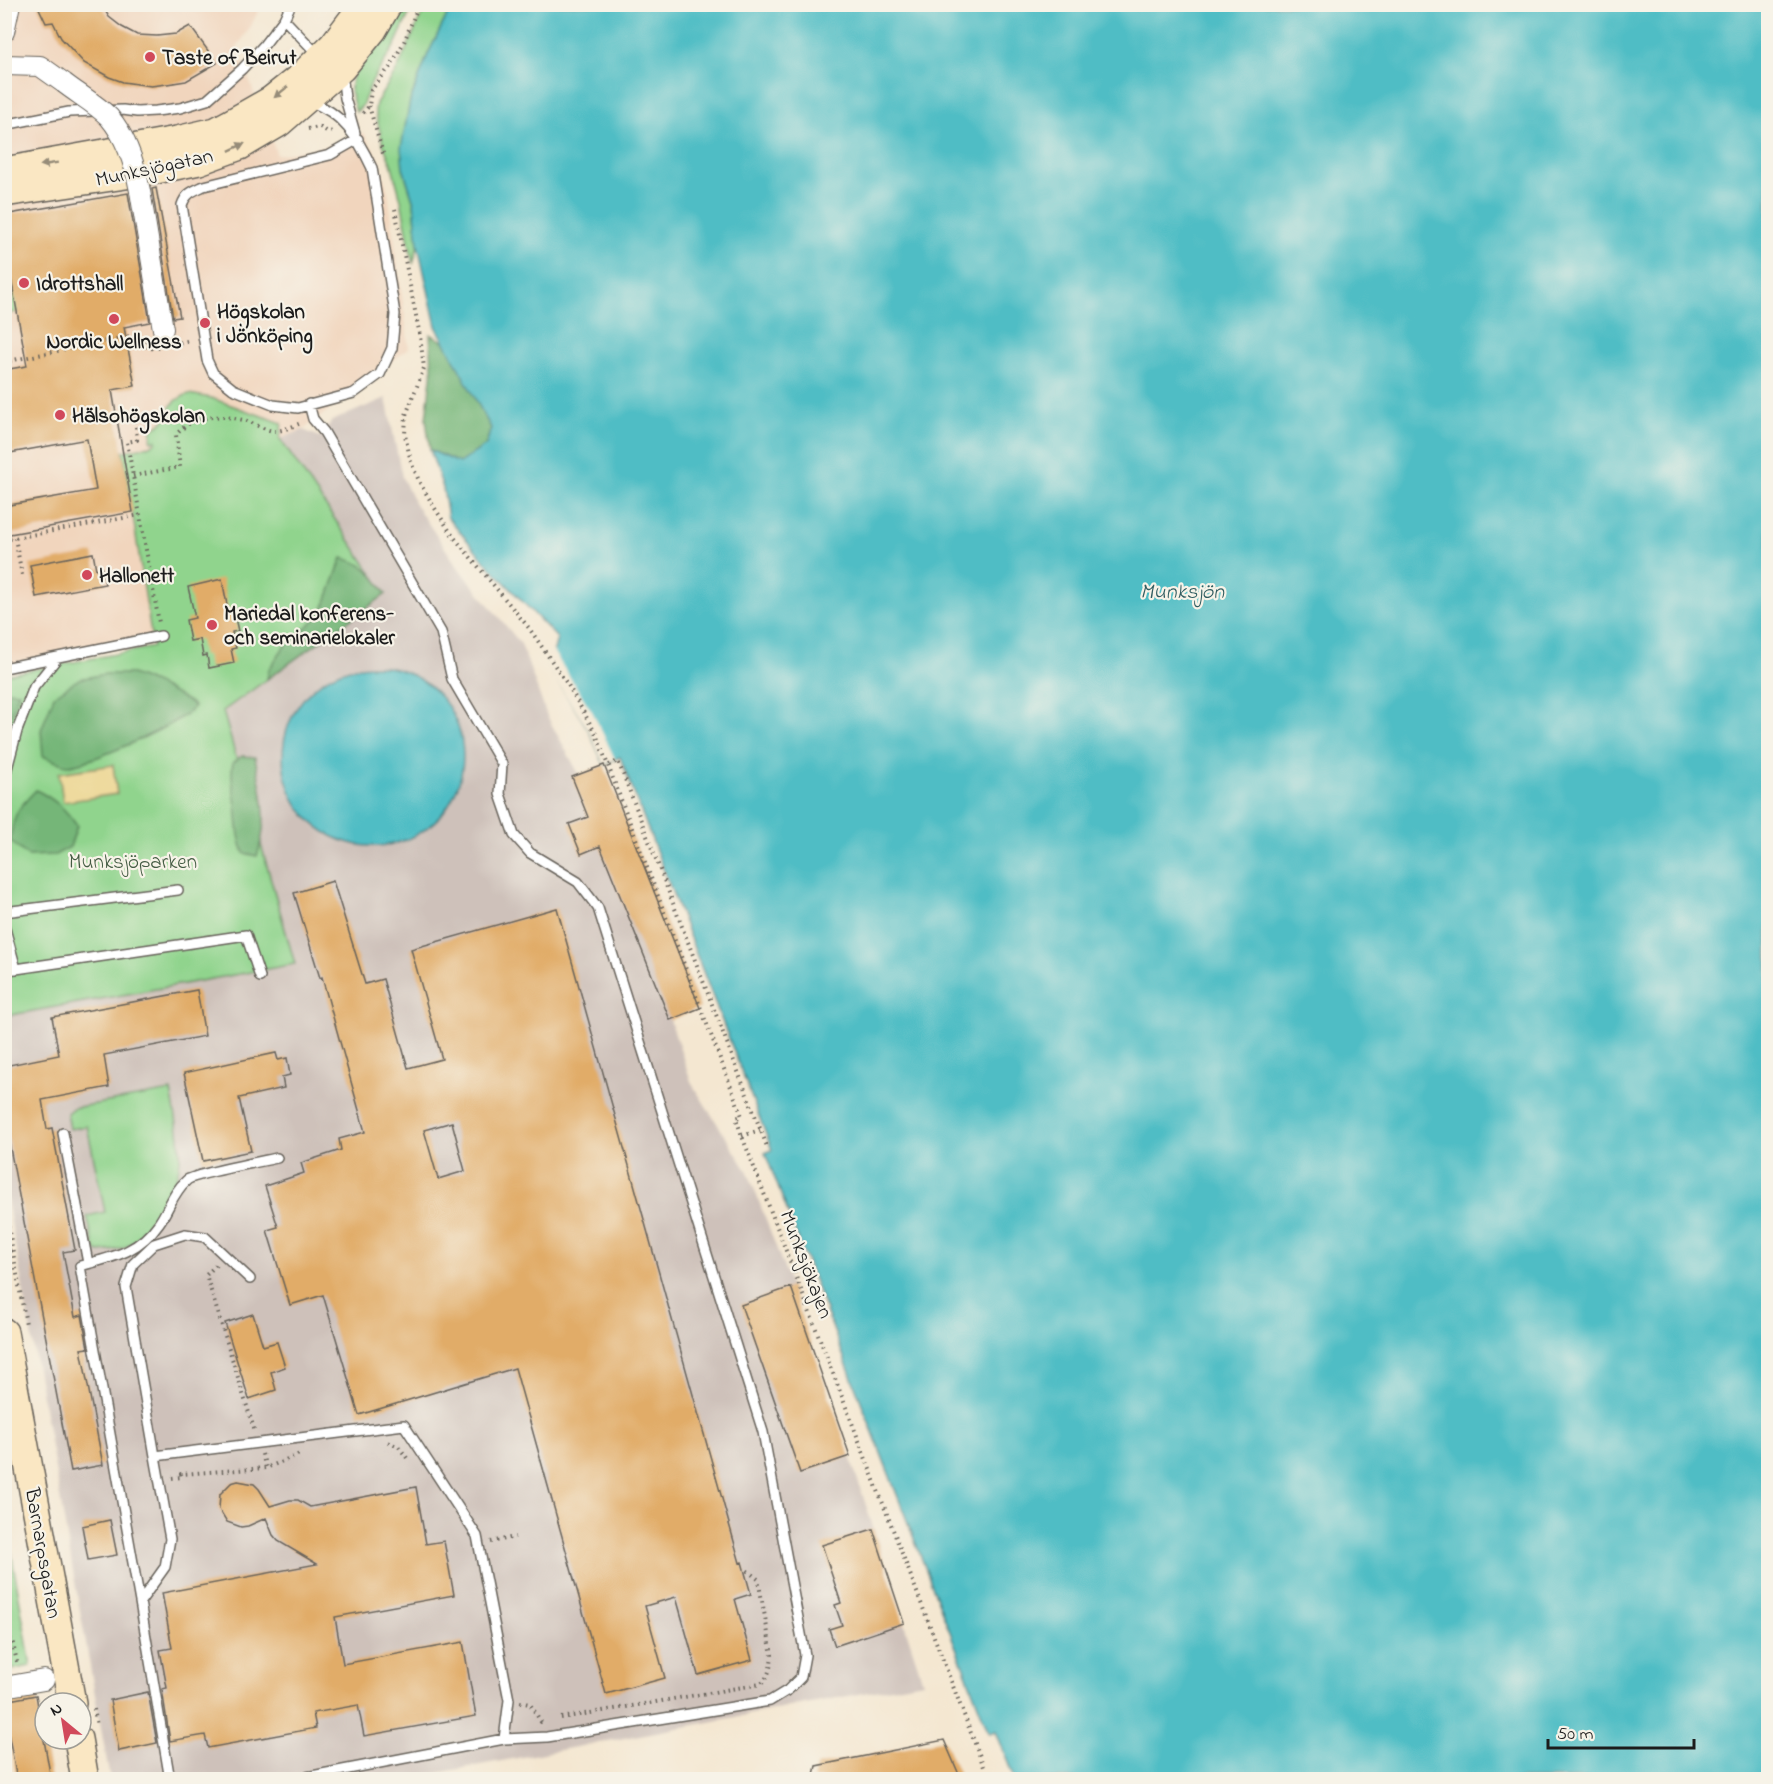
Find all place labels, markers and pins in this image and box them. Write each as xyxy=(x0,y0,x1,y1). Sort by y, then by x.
place label: Taste of Beirut xyxy=(162,44,297,74)
marker: Taste of Beirut xyxy=(143,50,157,64)
place label: Idrottshall xyxy=(36,270,124,300)
marker: Idrottshall xyxy=(17,276,31,290)
place label: Högskolan i Jönköping xyxy=(217,298,313,354)
marker: Nordic Wellness xyxy=(107,312,121,326)
marker: Högskolan i Jönköping xyxy=(198,316,212,330)
place label: Nordic Wellness xyxy=(46,328,182,358)
place label: Hälsohögskolan xyxy=(72,402,205,434)
marker: Hälsohögskolan xyxy=(53,408,67,422)
place label: Hallonett xyxy=(99,562,175,592)
marker: Hallonett xyxy=(80,568,94,582)
place label: Mariedal konferens- och seminarielokaler xyxy=(224,600,395,654)
marker: Mariedal konferens- och seminarielokaler xyxy=(205,618,219,632)

